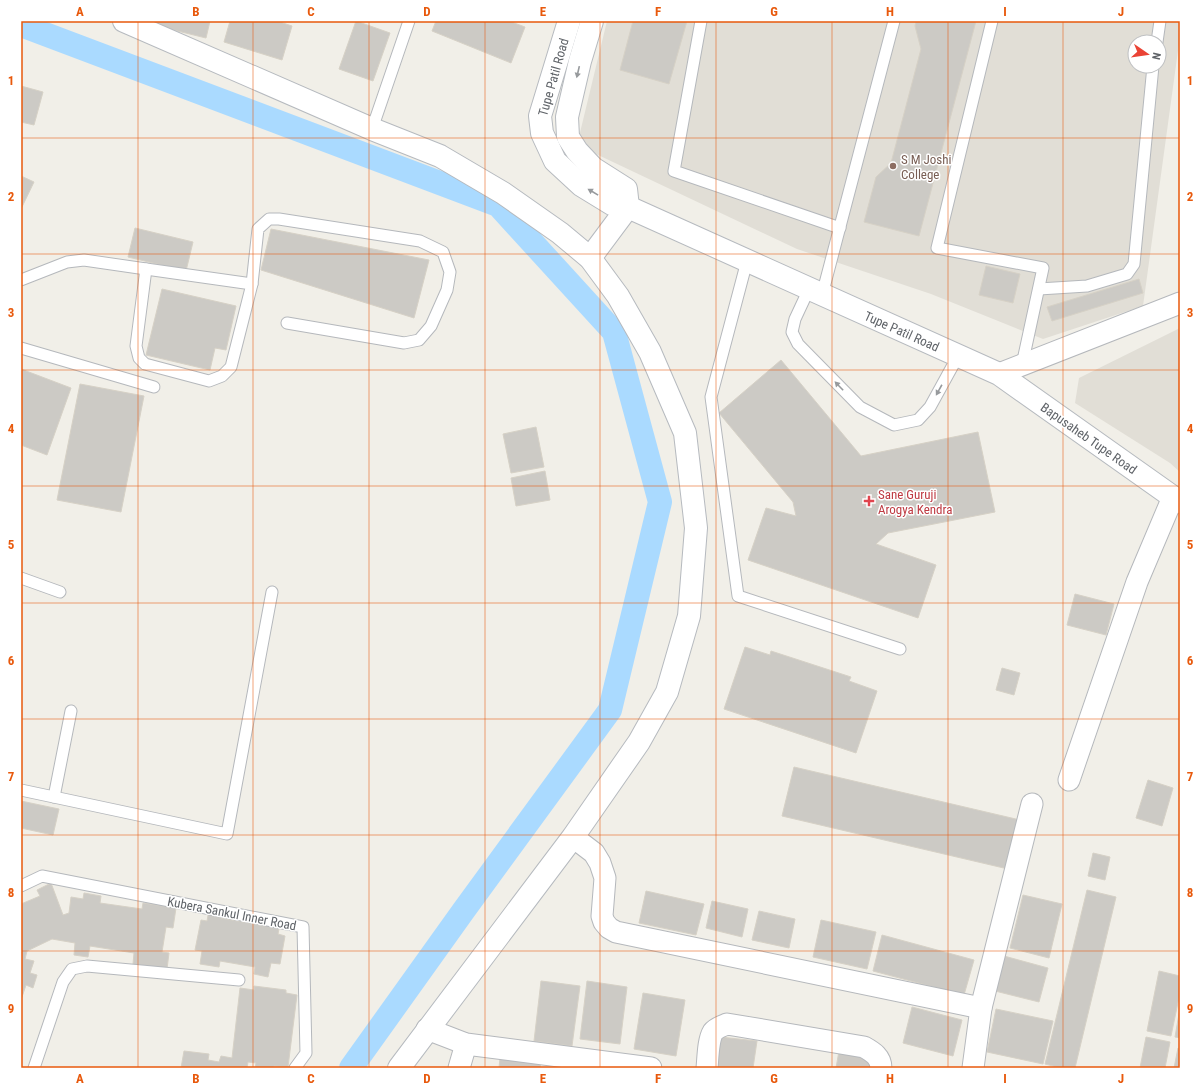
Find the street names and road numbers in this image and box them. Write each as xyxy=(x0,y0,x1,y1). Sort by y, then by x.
street label: Tupe Patil Road xyxy=(535,37,572,118)
street label: Tupe Patil Road xyxy=(862,308,941,355)
street label: Bapusaheb Tupe Road xyxy=(1038,400,1140,477)
street label: Kubera Sankul Inner Road xyxy=(166,894,298,933)

